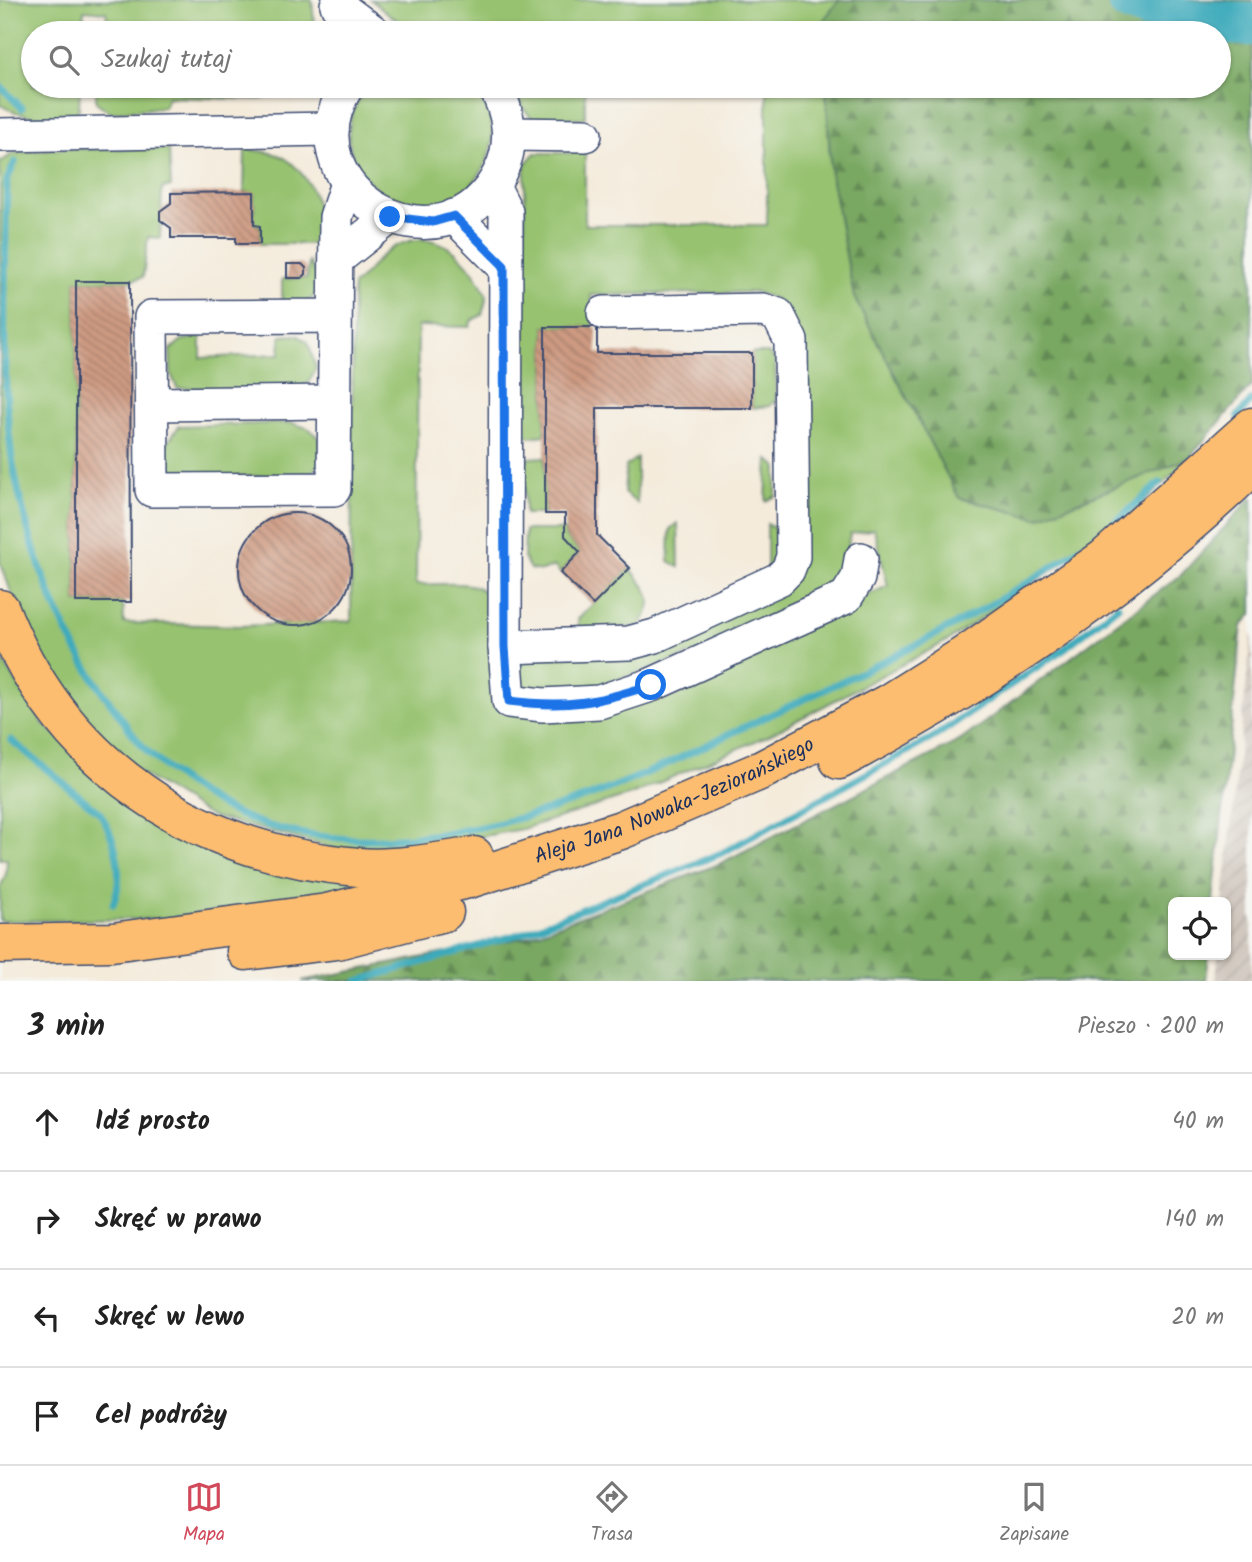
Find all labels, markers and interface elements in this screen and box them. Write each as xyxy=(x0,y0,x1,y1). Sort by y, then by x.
search box xyxy=(21,21,1231,98)
text: Szukaj tutaj xyxy=(101,39,232,81)
icon: search xyxy=(45,41,83,79)
route end xyxy=(374,201,405,232)
route start xyxy=(635,669,666,700)
street label: Aleja Jana Nowaka-Jeziorańskiego xyxy=(530,728,821,873)
map controls xyxy=(1168,897,1231,960)
button: locate xyxy=(1168,897,1231,960)
text: 3 min xyxy=(28,1003,105,1051)
text: Pieszo · 200 m xyxy=(1078,1009,1224,1045)
text: Idź prosto xyxy=(95,1101,210,1143)
icon: ahead xyxy=(28,1103,66,1141)
text: 40 m xyxy=(1172,1104,1224,1140)
text: Skręć w prawo xyxy=(95,1199,262,1241)
icon: right xyxy=(28,1201,66,1239)
text: 140 m xyxy=(1165,1202,1224,1238)
text: Skręć w lewo xyxy=(95,1297,245,1339)
icon: left xyxy=(28,1299,66,1337)
text: 20 m xyxy=(1172,1300,1224,1336)
text: Cel podróży xyxy=(95,1395,227,1437)
icon: arrive xyxy=(28,1397,66,1435)
tab: Mapa xyxy=(183,1478,225,1550)
tab: Trasa xyxy=(591,1478,633,1550)
tab: Zapisane xyxy=(999,1478,1069,1550)

